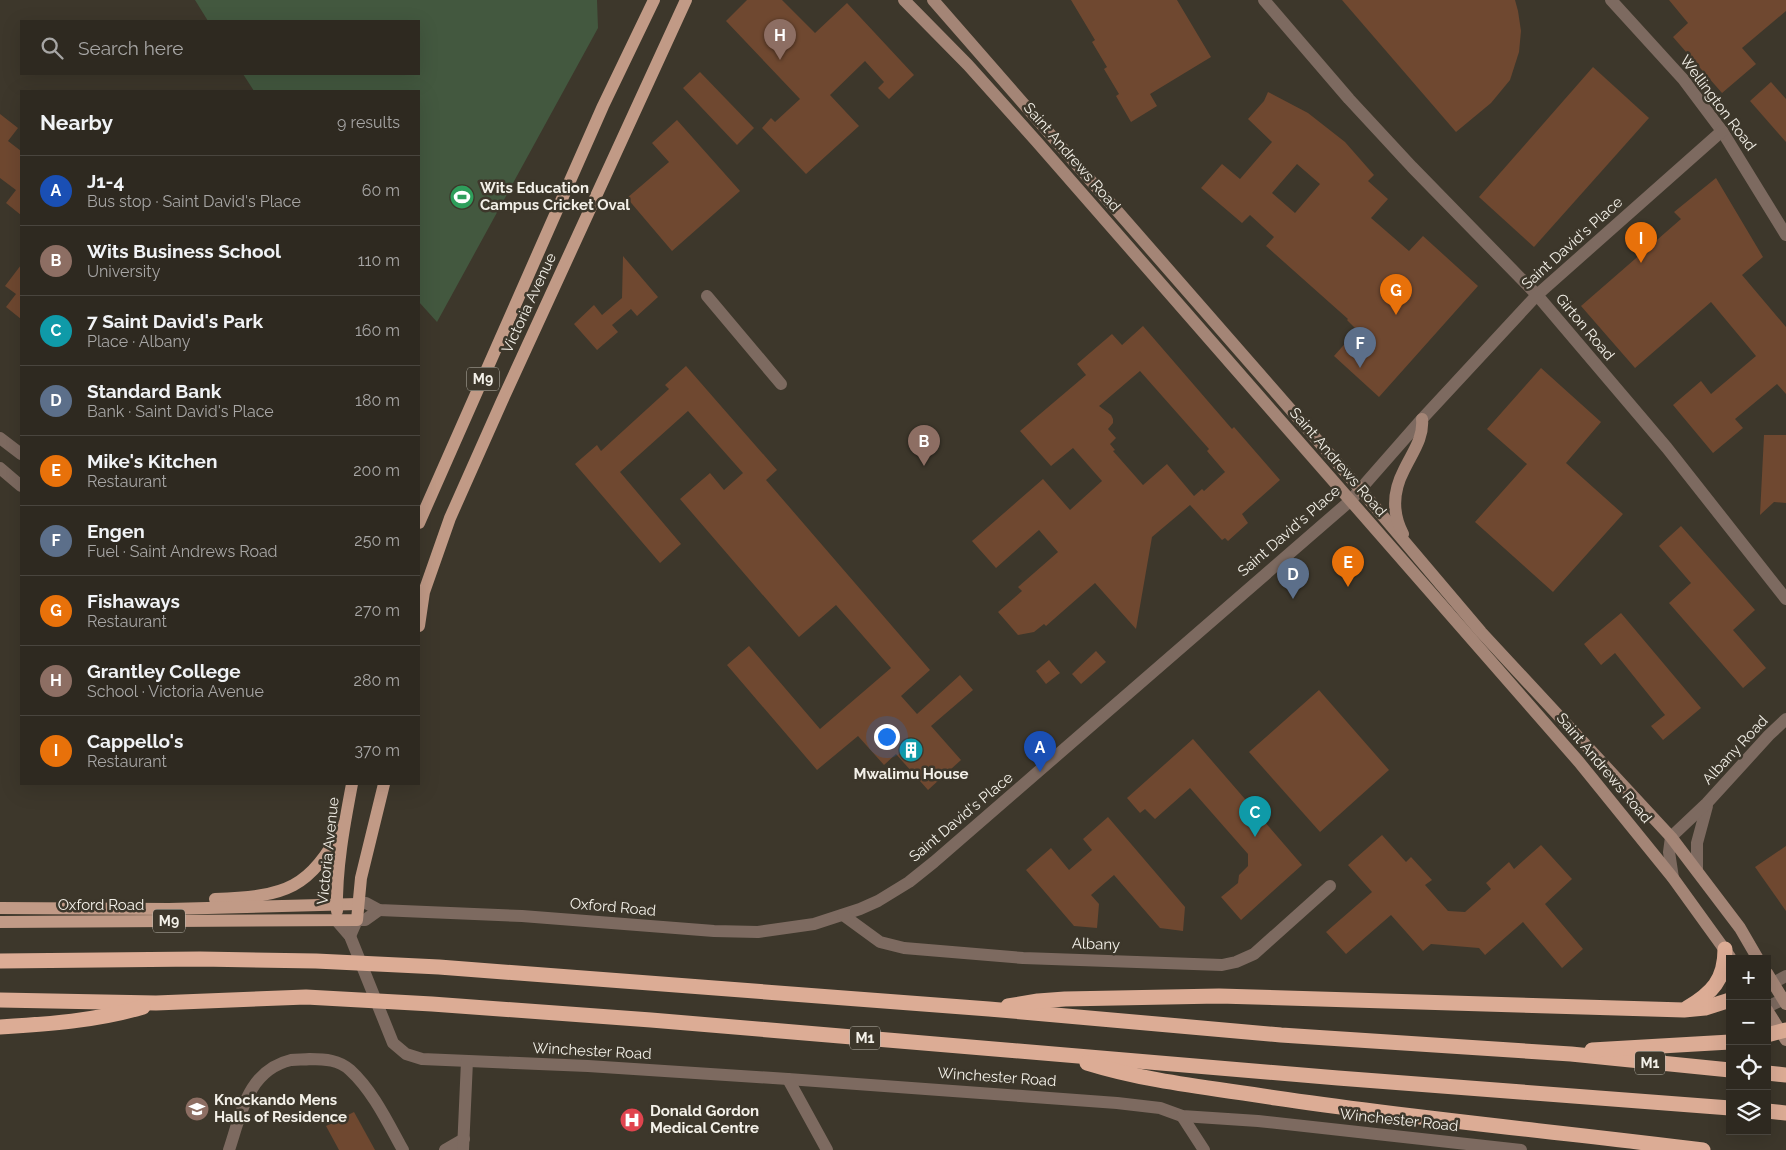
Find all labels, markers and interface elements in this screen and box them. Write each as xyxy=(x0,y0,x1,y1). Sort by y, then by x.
pin: H xyxy=(764,19,796,60)
search box xyxy=(20,20,420,75)
icon: search xyxy=(38,34,66,62)
text: Search here xyxy=(78,37,184,59)
street label: Wellington Road xyxy=(1676,52,1760,154)
street label: Saint Andrews Road xyxy=(1020,99,1124,215)
text: Nearby xyxy=(40,110,113,135)
text: 9 results xyxy=(337,113,400,132)
text: J1-4 xyxy=(87,170,124,192)
place label: Wits Education Campus Cricket Oval xyxy=(480,179,630,214)
text: A xyxy=(51,181,61,200)
text: 60 m xyxy=(362,181,400,200)
sports icon: Wits Education Campus Cricket Oval xyxy=(449,184,475,210)
text: Bus stop · Saint David's Place xyxy=(87,192,301,211)
street label: Saint David's Place xyxy=(1518,193,1626,293)
pin: I xyxy=(1625,222,1657,263)
text: Wits Business School xyxy=(87,240,281,262)
street label: Victoria Avenue xyxy=(498,250,560,356)
text: B xyxy=(51,251,61,270)
text: 110 m xyxy=(358,251,400,270)
text: University xyxy=(87,262,160,281)
pin: G xyxy=(1380,274,1412,315)
street label: Girton Road xyxy=(1552,290,1618,364)
text: 7 Saint David's Park xyxy=(87,310,263,332)
text: C xyxy=(51,321,61,340)
text: 160 m xyxy=(355,321,400,340)
pin: F xyxy=(1344,327,1376,368)
text: Place · Albany xyxy=(87,332,190,351)
road number: M9 xyxy=(467,368,499,390)
text: Standard Bank xyxy=(87,380,221,402)
text: D xyxy=(50,391,62,410)
text: 180 m xyxy=(355,391,400,410)
text: Bank · Saint David's Place xyxy=(87,402,274,421)
street label: Saint Andrews Road xyxy=(1286,404,1390,520)
pin: B xyxy=(908,425,940,466)
text: Mike's Kitchen xyxy=(87,450,217,472)
text: E xyxy=(51,461,61,480)
text: 200 m xyxy=(353,461,400,480)
text: Restaurant xyxy=(87,472,167,491)
street label: Saint David's Place xyxy=(1234,482,1344,580)
text: Engen xyxy=(87,520,145,542)
text: F xyxy=(51,531,61,550)
text: 250 m xyxy=(354,531,400,550)
text: Fuel · Saint Andrews Road xyxy=(87,542,278,561)
pin: E xyxy=(1332,546,1364,587)
pin: D xyxy=(1277,558,1309,599)
text: Fishaways xyxy=(87,590,180,612)
text: G xyxy=(50,601,62,620)
text: 270 m xyxy=(355,601,400,620)
text: Restaurant xyxy=(87,612,167,631)
text: Grantley College xyxy=(87,660,241,682)
text: H xyxy=(50,671,62,690)
text: 280 m xyxy=(354,671,400,690)
text: School · Victoria Avenue xyxy=(87,682,264,701)
street label: Saint Andrews Road xyxy=(1553,709,1655,827)
street label: Albany Road xyxy=(1698,712,1772,788)
your location xyxy=(874,724,900,750)
text: Cappello's xyxy=(87,730,183,752)
pin: A xyxy=(1024,731,1056,772)
building icon: Mwalimu House xyxy=(898,737,924,763)
text: I xyxy=(54,741,58,760)
text: 370 m xyxy=(354,741,400,760)
text: Restaurant xyxy=(87,752,167,771)
place label: Mwalimu House xyxy=(853,765,969,783)
street label: Saint David's Place xyxy=(906,768,1017,866)
street label: Victoria Avenue xyxy=(313,796,343,906)
pin: C xyxy=(1239,796,1271,837)
street label: Oxford Road xyxy=(569,894,657,920)
street label: Oxford Road xyxy=(58,896,144,914)
road number: M9 xyxy=(153,909,185,932)
street label: Albany xyxy=(1072,934,1120,954)
map controls xyxy=(1726,955,1771,1135)
button: + xyxy=(1726,955,1771,1000)
button: − xyxy=(1726,1000,1771,1045)
road number: M1 xyxy=(850,1026,880,1050)
street label: Winchester Road xyxy=(532,1039,652,1063)
button: locate xyxy=(1726,1045,1771,1090)
road number: M1 xyxy=(1635,1052,1665,1074)
street label: Winchester Road xyxy=(937,1064,1057,1090)
button: layers xyxy=(1726,1090,1771,1135)
place label: Knockando Mens Halls of Residence xyxy=(214,1091,347,1126)
school or university icon: Knockando Mens Halls of Residence xyxy=(184,1096,210,1122)
place label: Donald Gordon Medical Centre xyxy=(650,1102,759,1137)
street label: Winchester Road xyxy=(1339,1105,1459,1135)
hospital icon: Donald Gordon Medical Centre xyxy=(619,1107,645,1133)

